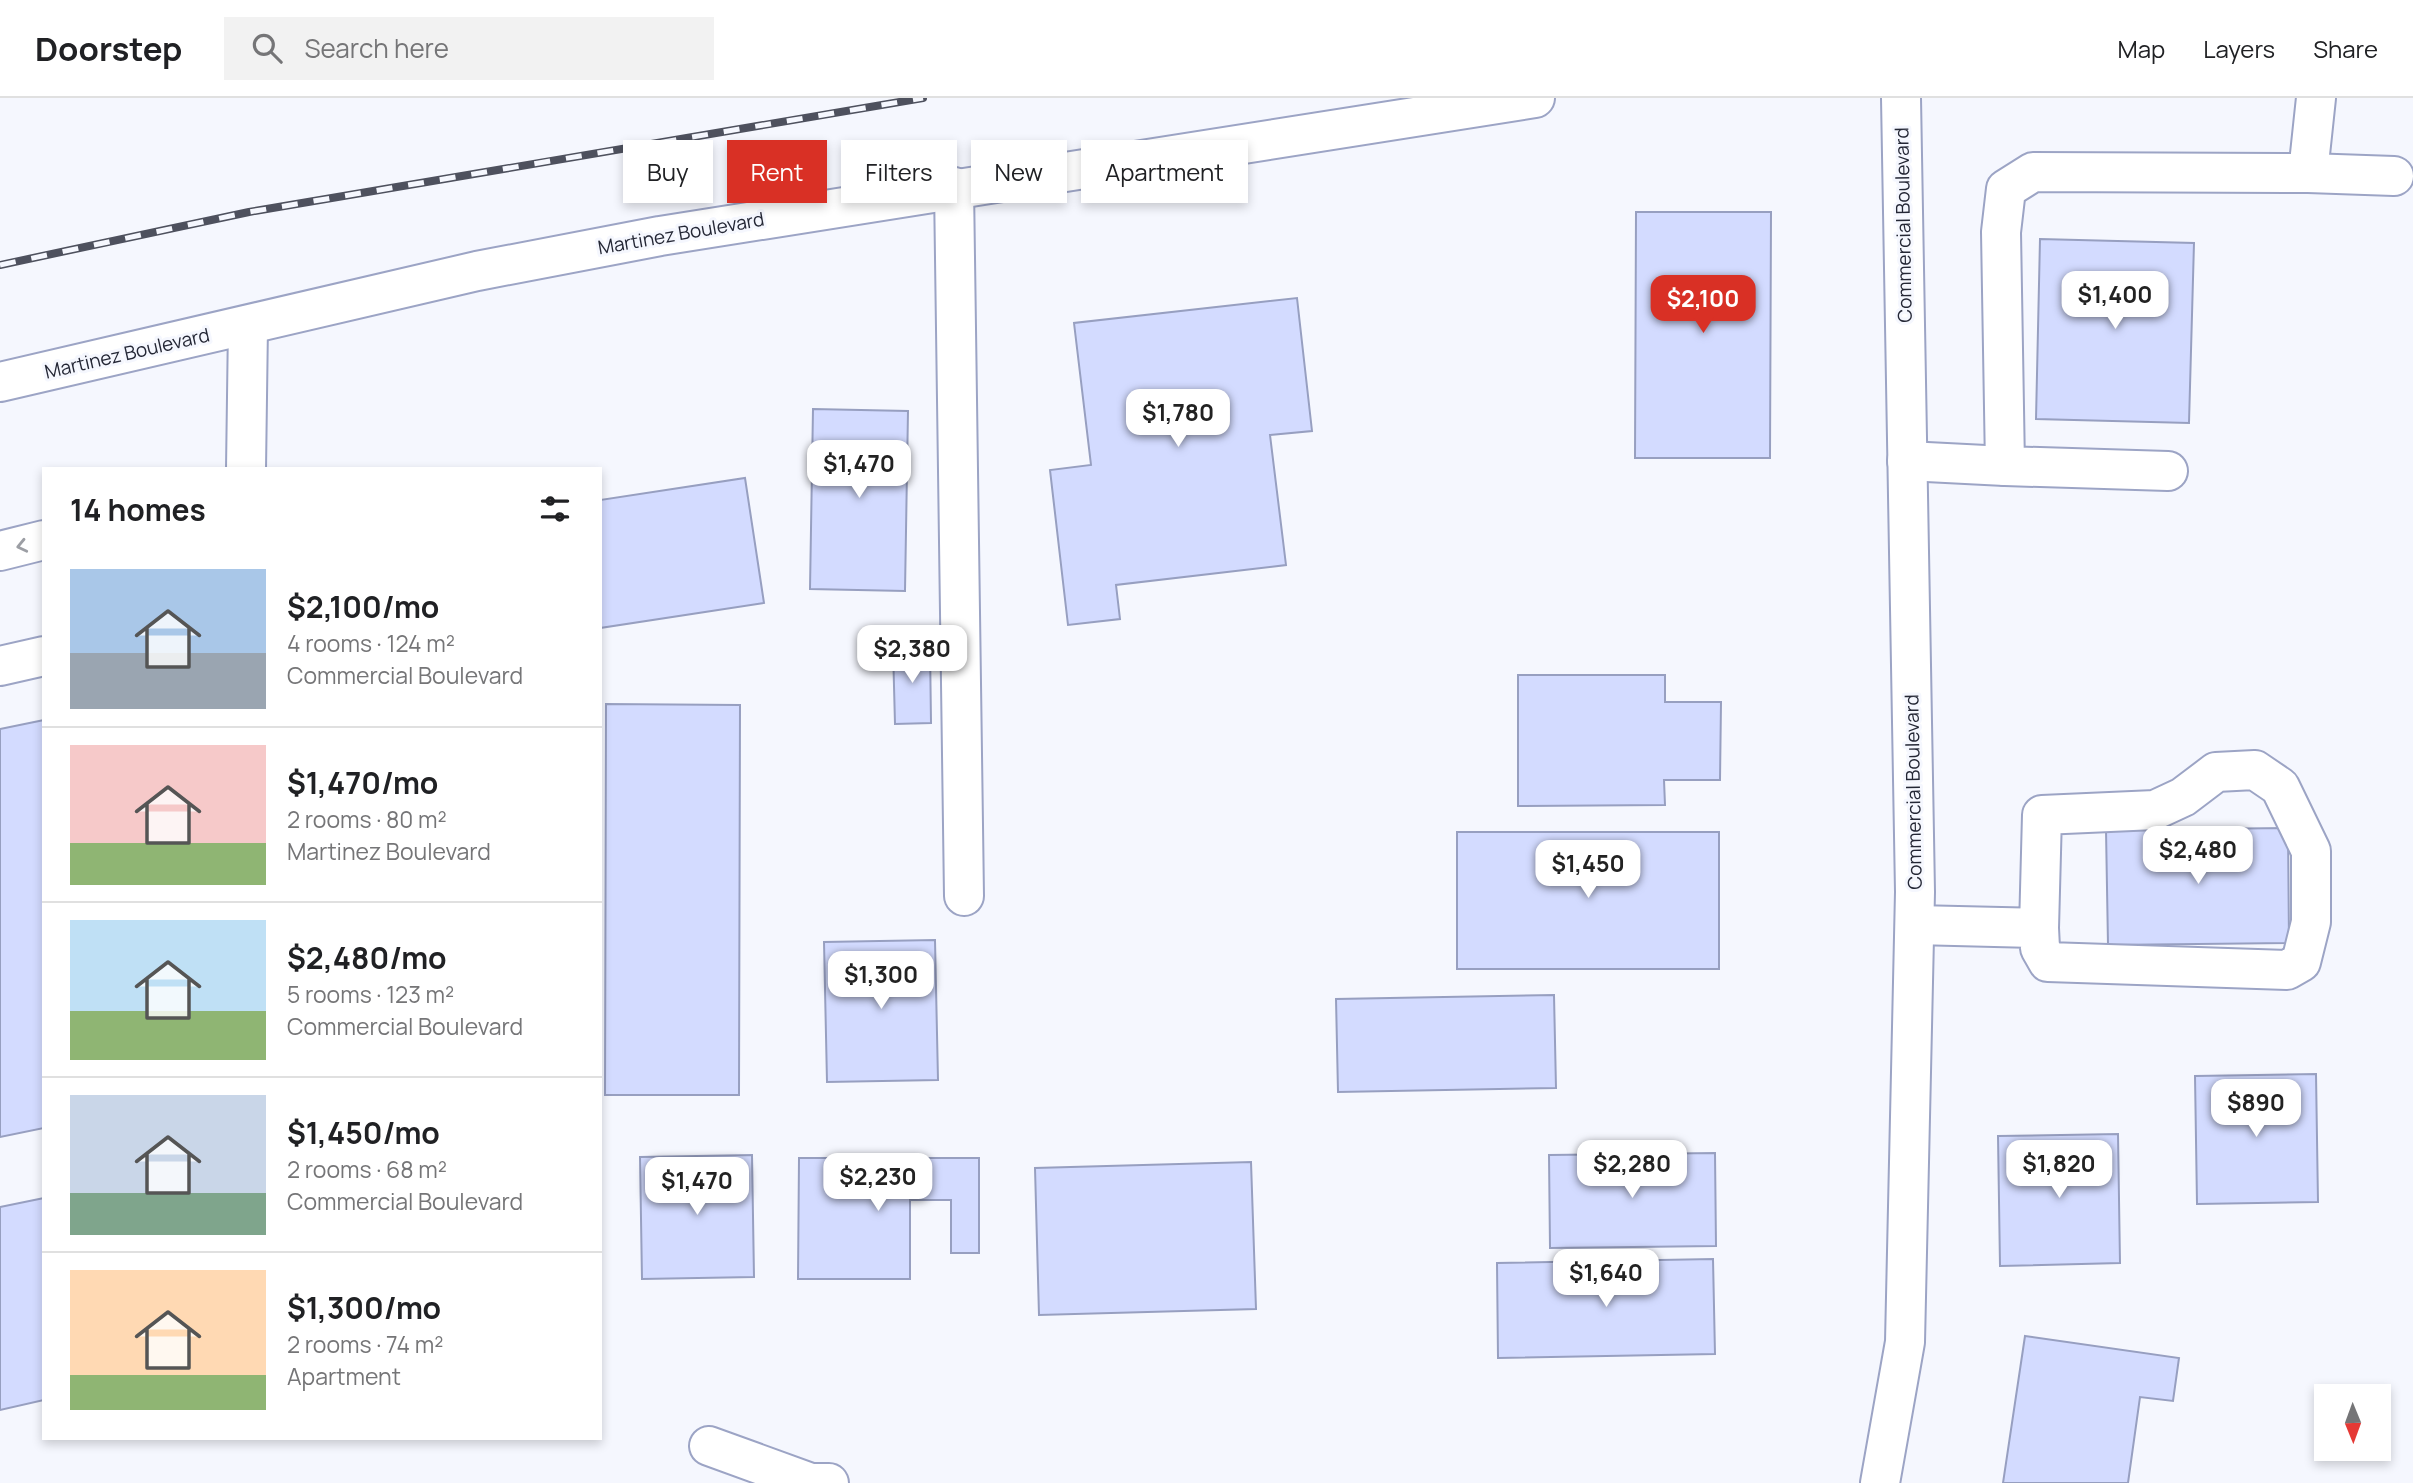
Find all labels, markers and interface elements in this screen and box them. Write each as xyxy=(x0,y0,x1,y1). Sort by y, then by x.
search box xyxy=(224,17,714,80)
text: Doorstep xyxy=(35,26,182,71)
icon: search xyxy=(248,29,286,67)
text: Search here xyxy=(304,30,449,66)
text: Map xyxy=(2118,32,2165,65)
text: Layers xyxy=(2203,32,2275,65)
text: Share xyxy=(2313,32,2378,65)
street label: Commercial Boulevard xyxy=(1888,127,1918,323)
chip: Buy xyxy=(623,140,713,203)
chip: Rent xyxy=(727,140,827,203)
chip: Filters xyxy=(841,140,957,203)
chip: New xyxy=(971,140,1067,203)
chip: Apartment xyxy=(1081,140,1248,203)
street label: Martinez Boulevard xyxy=(596,206,766,260)
pin: $1,400 xyxy=(2058,272,2172,331)
pin: $2,100 xyxy=(1646,275,1760,335)
text: $1,400 xyxy=(2078,278,2152,310)
text: $2,100 xyxy=(1667,282,1739,314)
street label: Martinez Boulevard xyxy=(42,321,212,385)
pin: $1,780 xyxy=(1121,390,1235,449)
text: $1,780 xyxy=(1142,396,1214,428)
pin: $1,470 xyxy=(802,440,916,500)
text: $1,470 xyxy=(823,447,895,479)
text: 14 homes xyxy=(70,489,206,530)
icon: filters xyxy=(536,490,574,528)
one-way arrow xyxy=(16,537,28,552)
text: $2,100/mo xyxy=(287,586,439,627)
icon: home xyxy=(126,597,210,681)
pin: $2,380 xyxy=(855,626,969,685)
text: 4 rooms · 124 m² xyxy=(287,627,455,659)
text: $2,380 xyxy=(873,632,951,664)
text: Commercial Boulevard xyxy=(287,659,523,691)
street label: Commercial Boulevard xyxy=(1898,694,1928,890)
text: $1,470/mo xyxy=(287,762,438,803)
icon: home xyxy=(126,773,210,857)
text: 2 rooms · 80 m² xyxy=(287,803,447,835)
pin: $2,480 xyxy=(2141,826,2255,886)
text: $2,480 xyxy=(2159,833,2237,865)
text: Martinez Boulevard xyxy=(287,835,491,867)
pin: $1,450 xyxy=(1531,840,1645,900)
text: $1,450 xyxy=(1551,847,1625,879)
text: $2,480/mo xyxy=(287,937,447,978)
icon: home xyxy=(126,948,210,1032)
pin: $1,300 xyxy=(824,951,938,1011)
text: $1,300 xyxy=(844,958,918,990)
text: 5 rooms · 123 m² xyxy=(287,978,454,1010)
text: Commercial Boulevard xyxy=(287,1010,523,1042)
pin: $890 xyxy=(2215,1080,2297,1139)
text: $890 xyxy=(2227,1086,2285,1118)
text: $1,450/mo xyxy=(287,1112,440,1153)
icon: home xyxy=(126,1123,210,1207)
pin: $2,280 xyxy=(1575,1140,1689,1200)
pin: $1,820 xyxy=(2002,1140,2116,1200)
text: $2,280 xyxy=(1593,1147,1671,1179)
text: $1,820 xyxy=(2022,1147,2096,1179)
text: 2 rooms · 68 m² xyxy=(287,1153,447,1185)
pin: $2,230 xyxy=(821,1154,935,1213)
pin: $1,470 xyxy=(640,1158,754,1217)
text: $2,230 xyxy=(839,1160,917,1192)
text: $1,470 xyxy=(661,1164,733,1196)
text: Commercial Boulevard xyxy=(287,1185,523,1217)
pin: $1,640 xyxy=(1549,1250,1663,1309)
text: $1,640 xyxy=(1569,1256,1643,1288)
text: $1,300/mo xyxy=(287,1287,441,1328)
icon: home xyxy=(126,1298,210,1382)
text: 2 rooms · 74 m² xyxy=(287,1328,443,1360)
text: Apartment xyxy=(287,1360,401,1392)
north arrow xyxy=(2314,1384,2390,1461)
map controls xyxy=(2314,1384,2391,1461)

